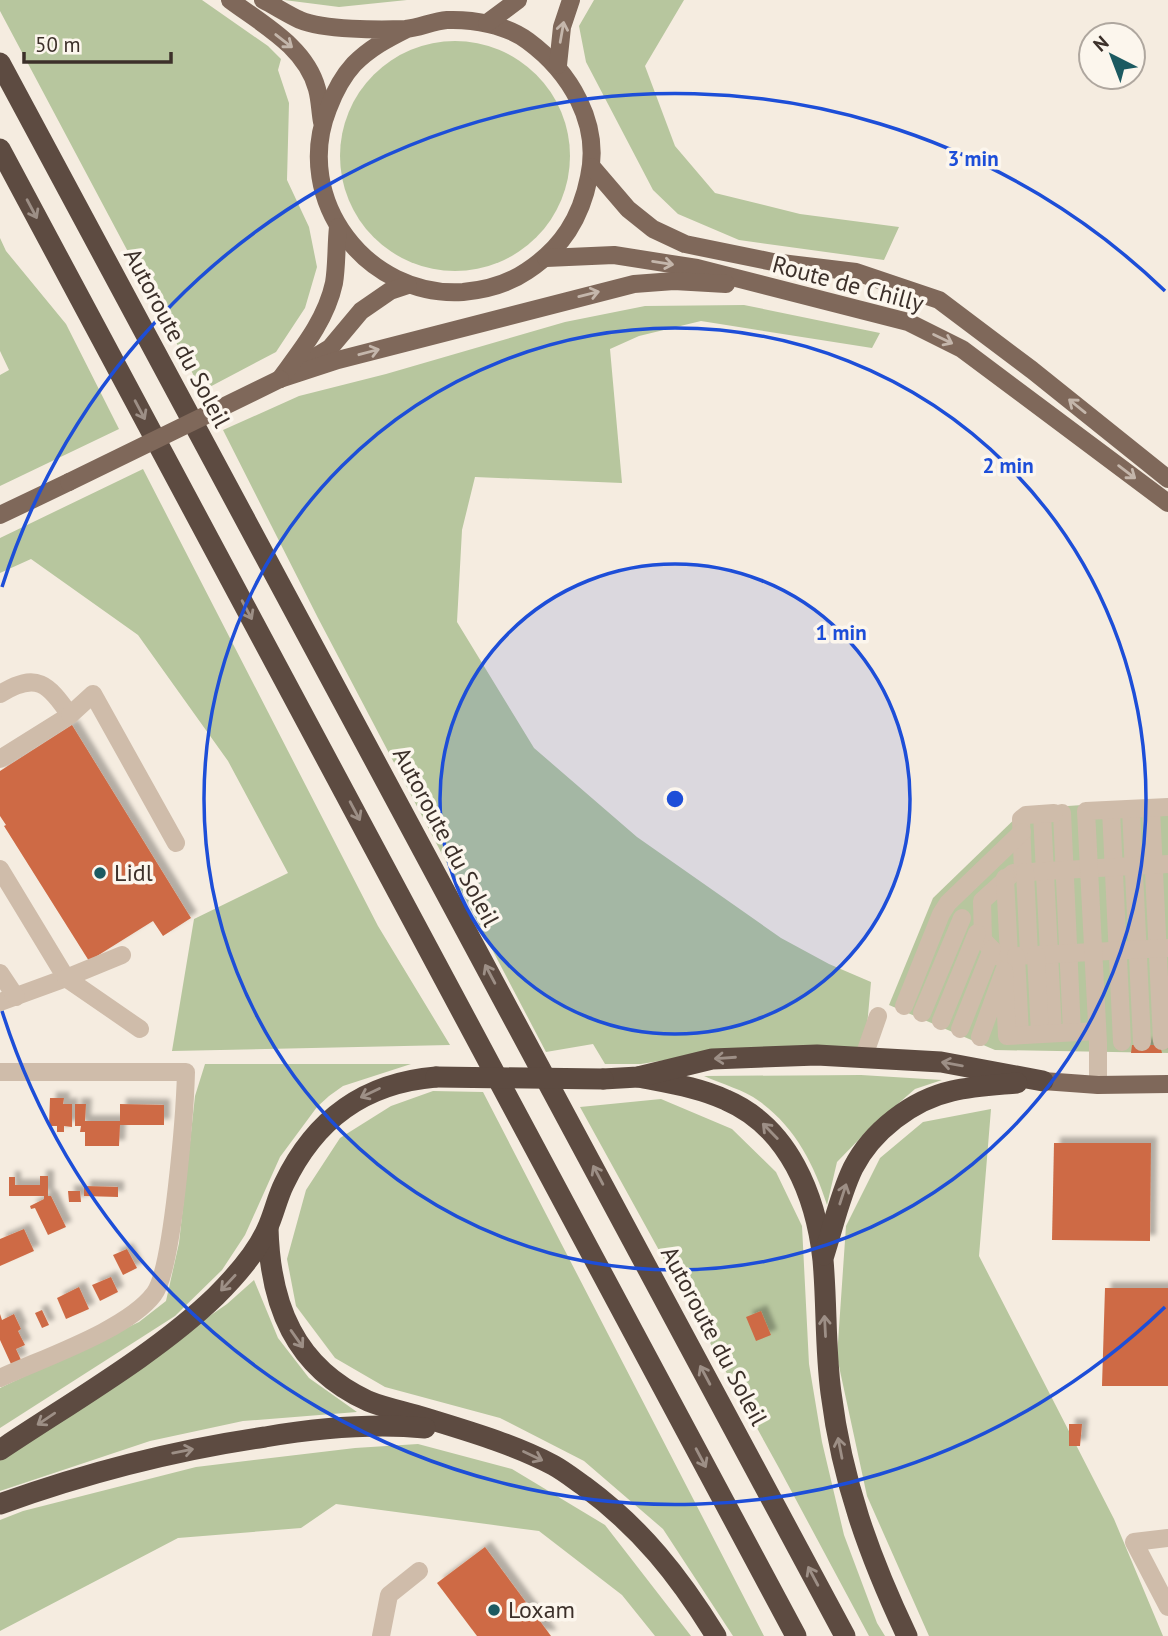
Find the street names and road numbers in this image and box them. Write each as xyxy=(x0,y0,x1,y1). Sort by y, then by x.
street label: Autoroute du Soleil xyxy=(117,243,238,433)
street label: Route de Chilly xyxy=(769,248,927,319)
street label: Autoroute du Soleil xyxy=(386,742,507,932)
street label: Autoroute du Soleil xyxy=(654,1241,775,1431)

